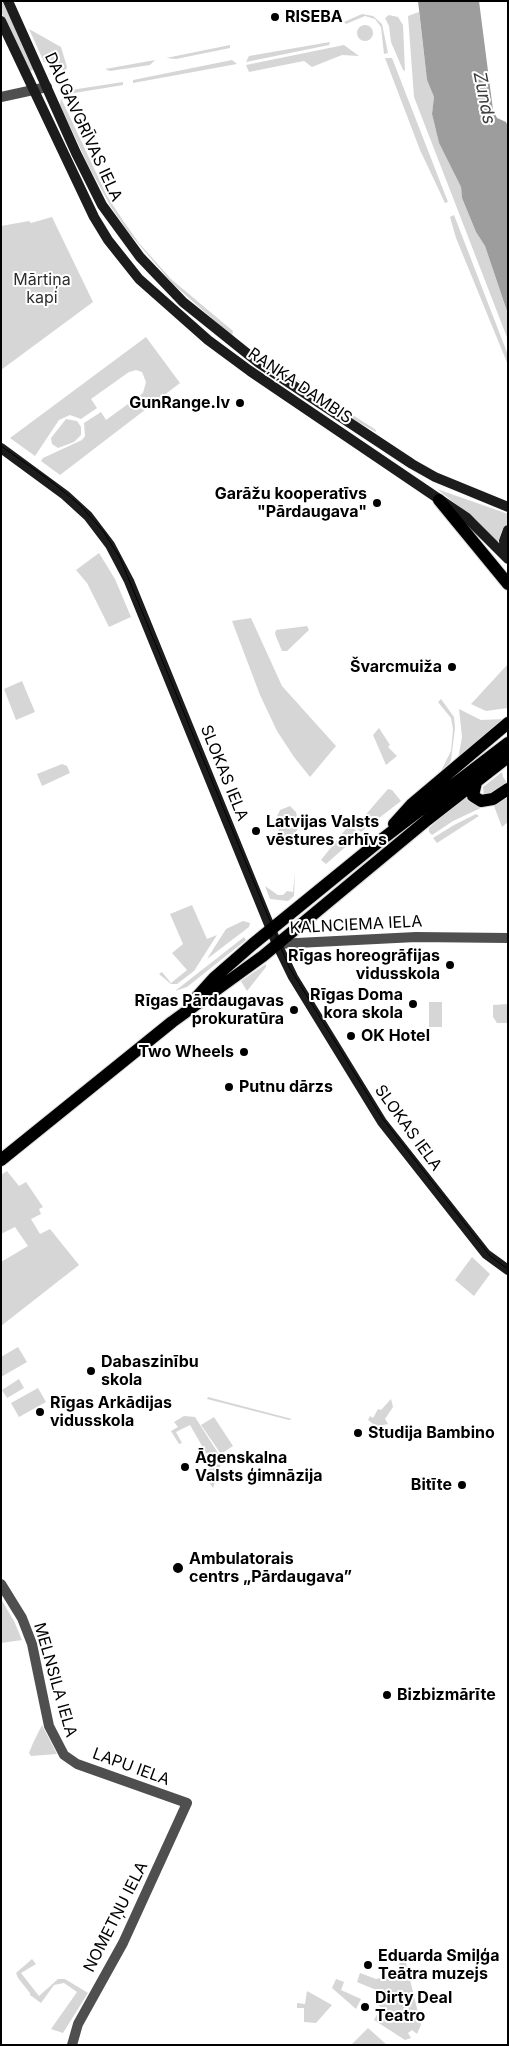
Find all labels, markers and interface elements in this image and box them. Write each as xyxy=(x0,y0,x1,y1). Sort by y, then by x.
place label: RISEBA xyxy=(285,7,343,27)
marker: RISEBA xyxy=(269,11,281,23)
street label: DAUGAVGRĪVAS IELA xyxy=(40,50,126,204)
water label: Zunds xyxy=(468,70,500,126)
park label: Mārtiņa kapi xyxy=(13,270,71,308)
street label: RAŅĶA DAMBIS xyxy=(244,344,356,428)
place label: GunRange.lv xyxy=(129,393,230,413)
marker: GunRange.lv xyxy=(234,397,246,409)
place label: Garāžu kooperatīvs "Pārdaugava" xyxy=(215,484,367,522)
marker: Garāžu kooperatīvs "Pārdaugava" xyxy=(371,497,383,509)
place label: Švarcmuiža xyxy=(350,657,442,677)
marker: Švarcmuiža xyxy=(446,661,458,673)
street label: SLOKAS IELA xyxy=(196,722,252,824)
place label: Latvijas Valsts vēstures arhīvs xyxy=(266,812,387,850)
marker: Latvijas Valsts vēstures arhīvs xyxy=(250,825,262,837)
street label: KALNCIEMA IELA xyxy=(289,912,423,938)
place label: Rīgas horeogrāfijas vidusskola xyxy=(288,946,440,984)
marker: Rīgas horeogrāfijas vidusskola xyxy=(444,959,456,971)
place label: Rīgas Doma kora skola xyxy=(310,985,403,1023)
place label: Rīgas Pārdaugavas prokuratūra xyxy=(135,991,284,1029)
marker: Rīgas Doma kora skola xyxy=(407,998,419,1010)
marker: Rīgas Pārdaugavas prokuratūra xyxy=(288,1004,300,1016)
place label: OK Hotel xyxy=(361,1026,430,1046)
marker: OK Hotel xyxy=(345,1030,357,1042)
place label: Two Wheels xyxy=(138,1042,234,1062)
marker: Two Wheels xyxy=(238,1046,250,1058)
place label: Putnu dārzs xyxy=(239,1077,333,1097)
marker: Putnu dārzs xyxy=(223,1081,235,1093)
street label: SLOKAS IELA xyxy=(370,1081,446,1175)
place label: Dabaszinību skola xyxy=(101,1352,199,1390)
marker: Dabaszinību skola xyxy=(85,1365,97,1377)
place label: Rīgas Arkādijas vidusskola xyxy=(50,1393,172,1431)
marker: Rīgas Arkādijas vidusskola xyxy=(34,1406,46,1418)
place label: Studija Bambino xyxy=(368,1423,495,1443)
marker: Studija Bambino xyxy=(352,1427,364,1439)
place label: Āgenskalna Valsts ģimnāzija xyxy=(195,1448,322,1486)
marker: Āgenskalna Valsts ģimnāzija xyxy=(179,1461,191,1473)
place label: Bitīte xyxy=(411,1475,452,1495)
marker: Bitīte xyxy=(456,1479,468,1491)
place label: Ambulatorais centrs „Pārdaugava” xyxy=(189,1549,352,1587)
marker: Ambulatorais centrs „Pārdaugava” xyxy=(171,1561,185,1575)
street label: MELNSILA IELA xyxy=(29,1620,81,1740)
place label: Bizbizmārīte xyxy=(397,1685,496,1705)
marker: Bizbizmārīte xyxy=(381,1689,393,1701)
street label: LAPU IELA xyxy=(90,1744,172,1790)
street label: NOMETŅU IELA xyxy=(80,1859,152,1975)
place label: Eduarda Smiļģa Teātra muzejs xyxy=(378,1946,499,1984)
marker: Eduarda Smiļģa Teātra muzejs xyxy=(362,1959,374,1971)
place label: Dirty Deal Teatro xyxy=(375,1988,452,2026)
marker: Dirty Deal Teatro xyxy=(359,2001,371,2013)

